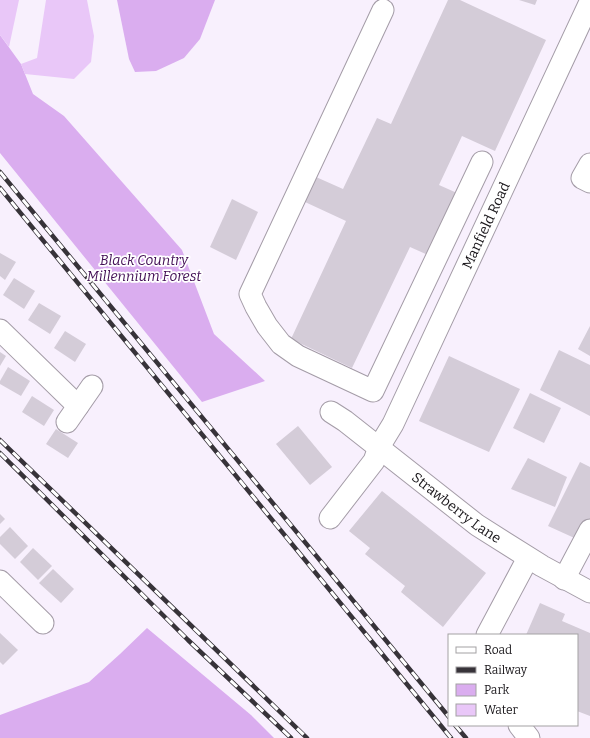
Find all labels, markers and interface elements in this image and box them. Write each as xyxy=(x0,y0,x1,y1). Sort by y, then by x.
street label: Manfield Road xyxy=(458,179,513,271)
park label: Black Country Millennium Forest xyxy=(87,252,202,285)
street label: Strawberry Lane xyxy=(409,469,504,547)
legend xyxy=(448,634,578,726)
text: Road xyxy=(484,643,512,657)
text: Railway xyxy=(484,663,528,677)
text: Park xyxy=(484,683,510,697)
text: Water xyxy=(484,703,519,717)

